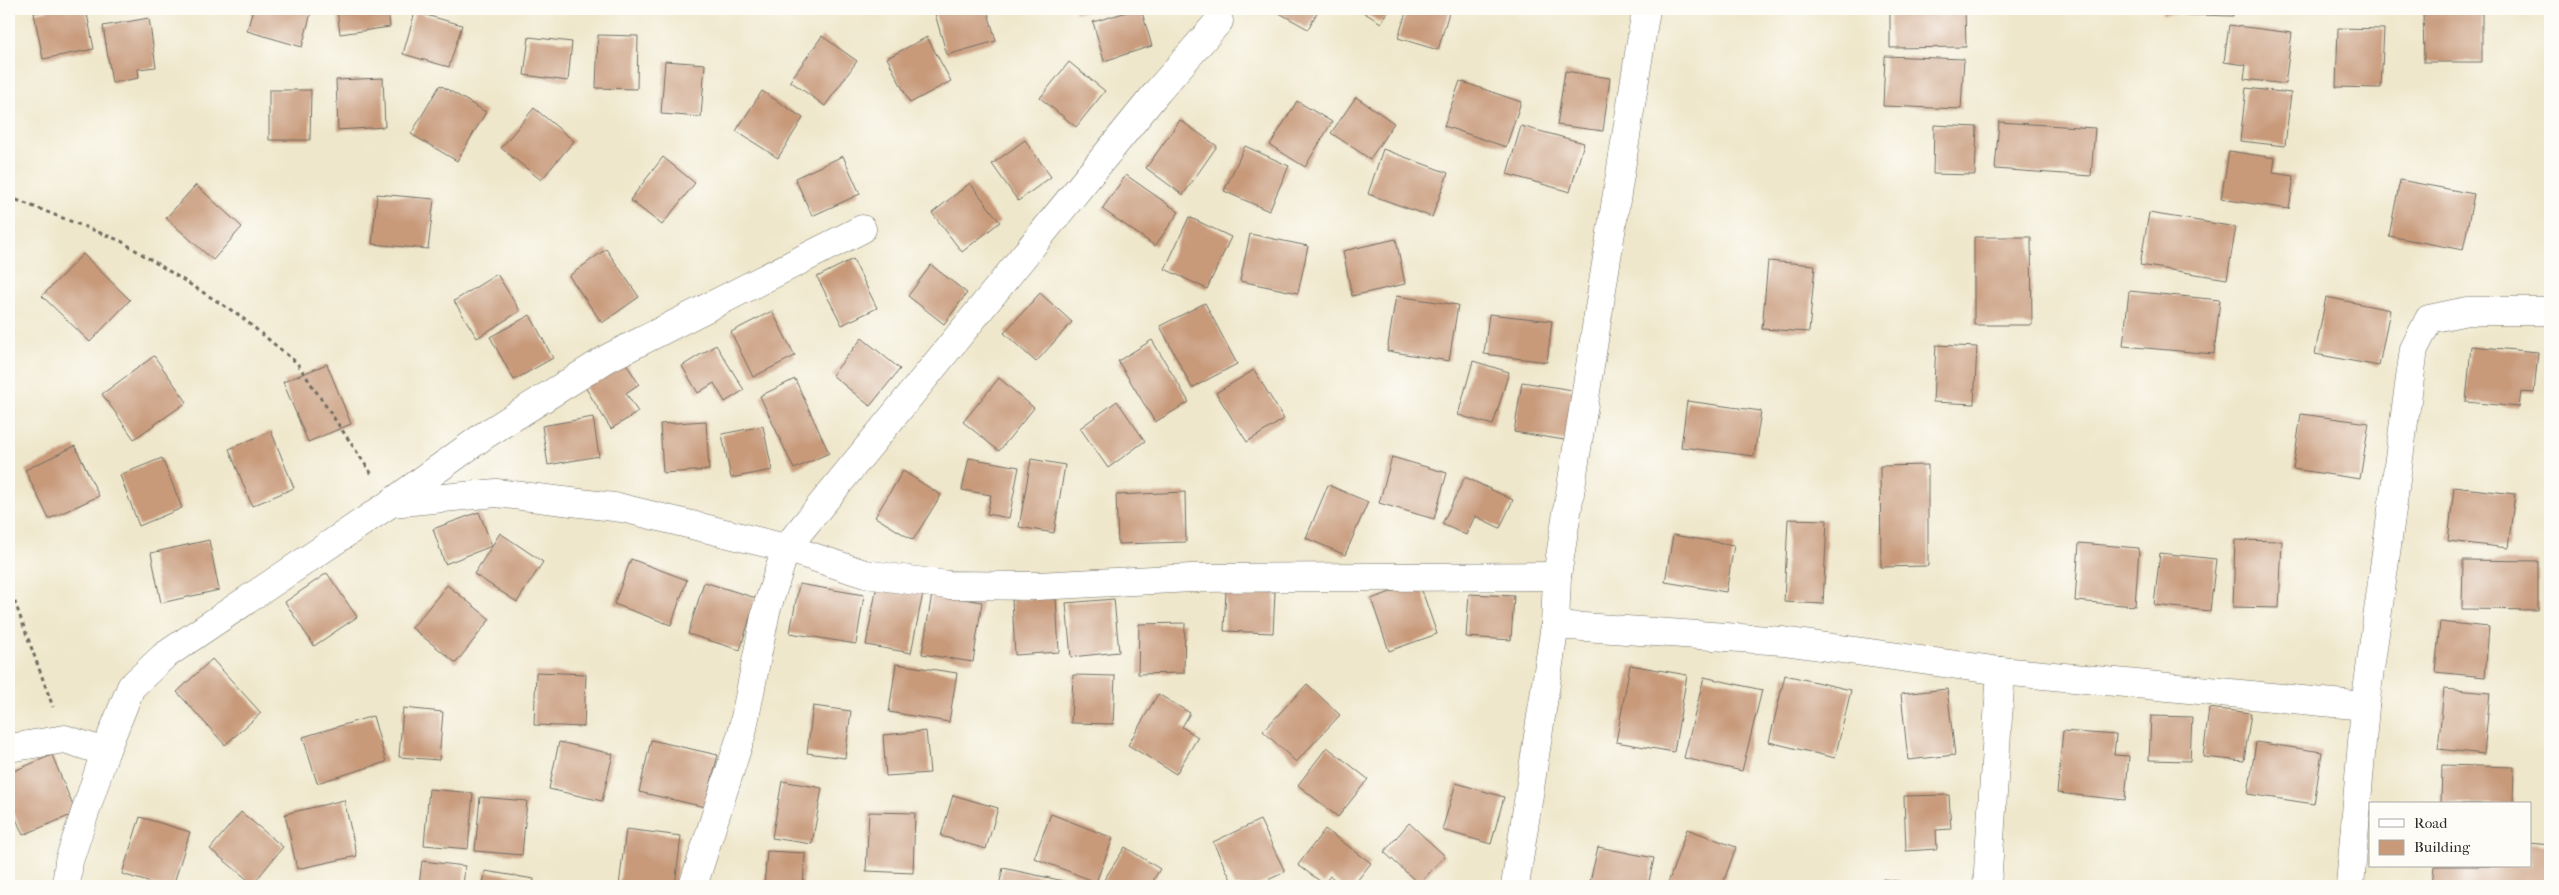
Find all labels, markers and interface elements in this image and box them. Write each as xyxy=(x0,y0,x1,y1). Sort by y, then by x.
legend xyxy=(2369,802,2532,868)
text: Road xyxy=(2414,814,2448,832)
text: Building xyxy=(2414,838,2471,856)

